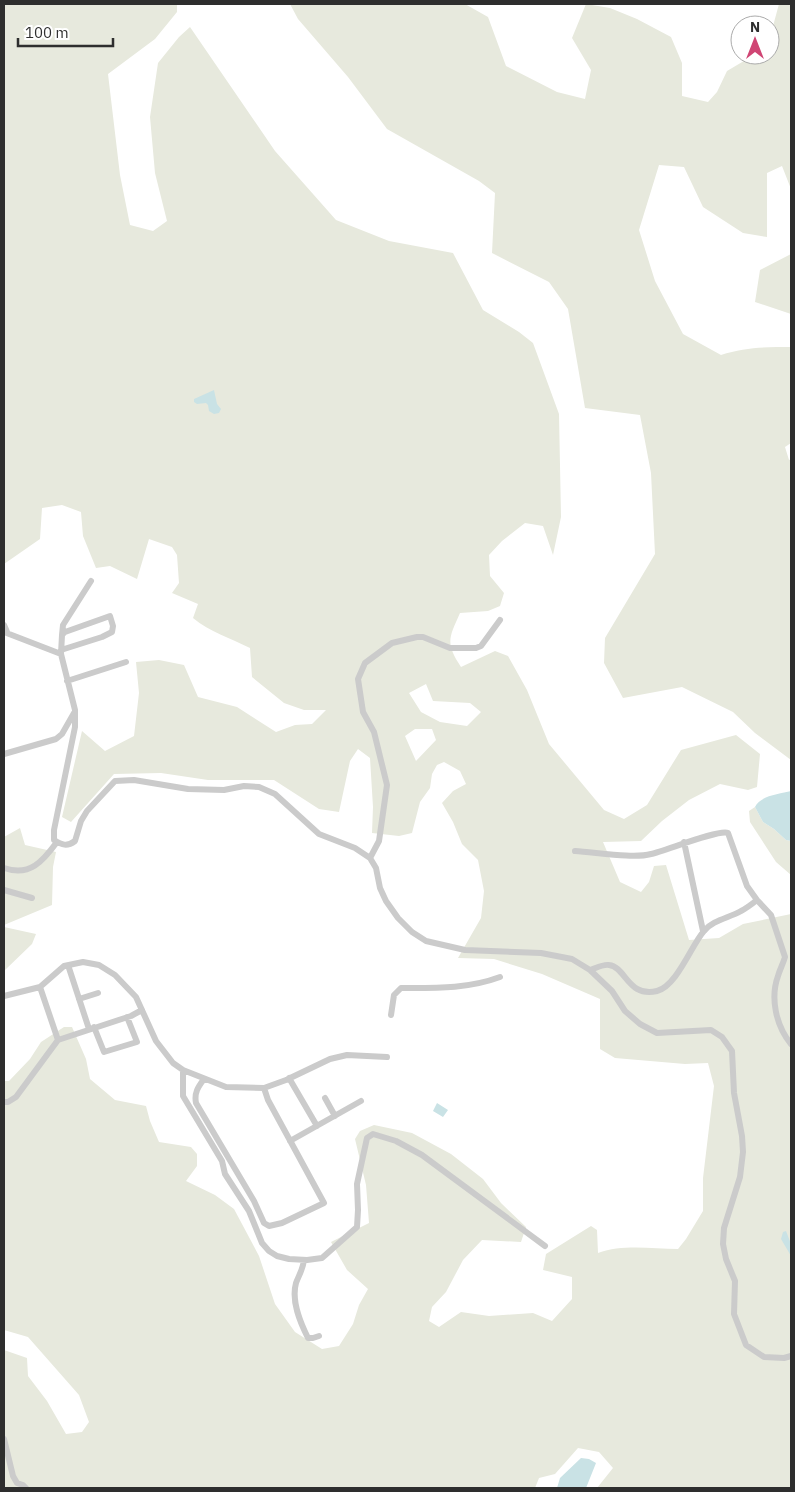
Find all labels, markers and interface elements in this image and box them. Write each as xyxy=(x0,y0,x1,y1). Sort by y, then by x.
scale bar xyxy=(18,15,112,47)
north arrow xyxy=(730,15,780,65)
text: N xyxy=(750,18,760,36)
text: 100 m xyxy=(25,23,69,42)

